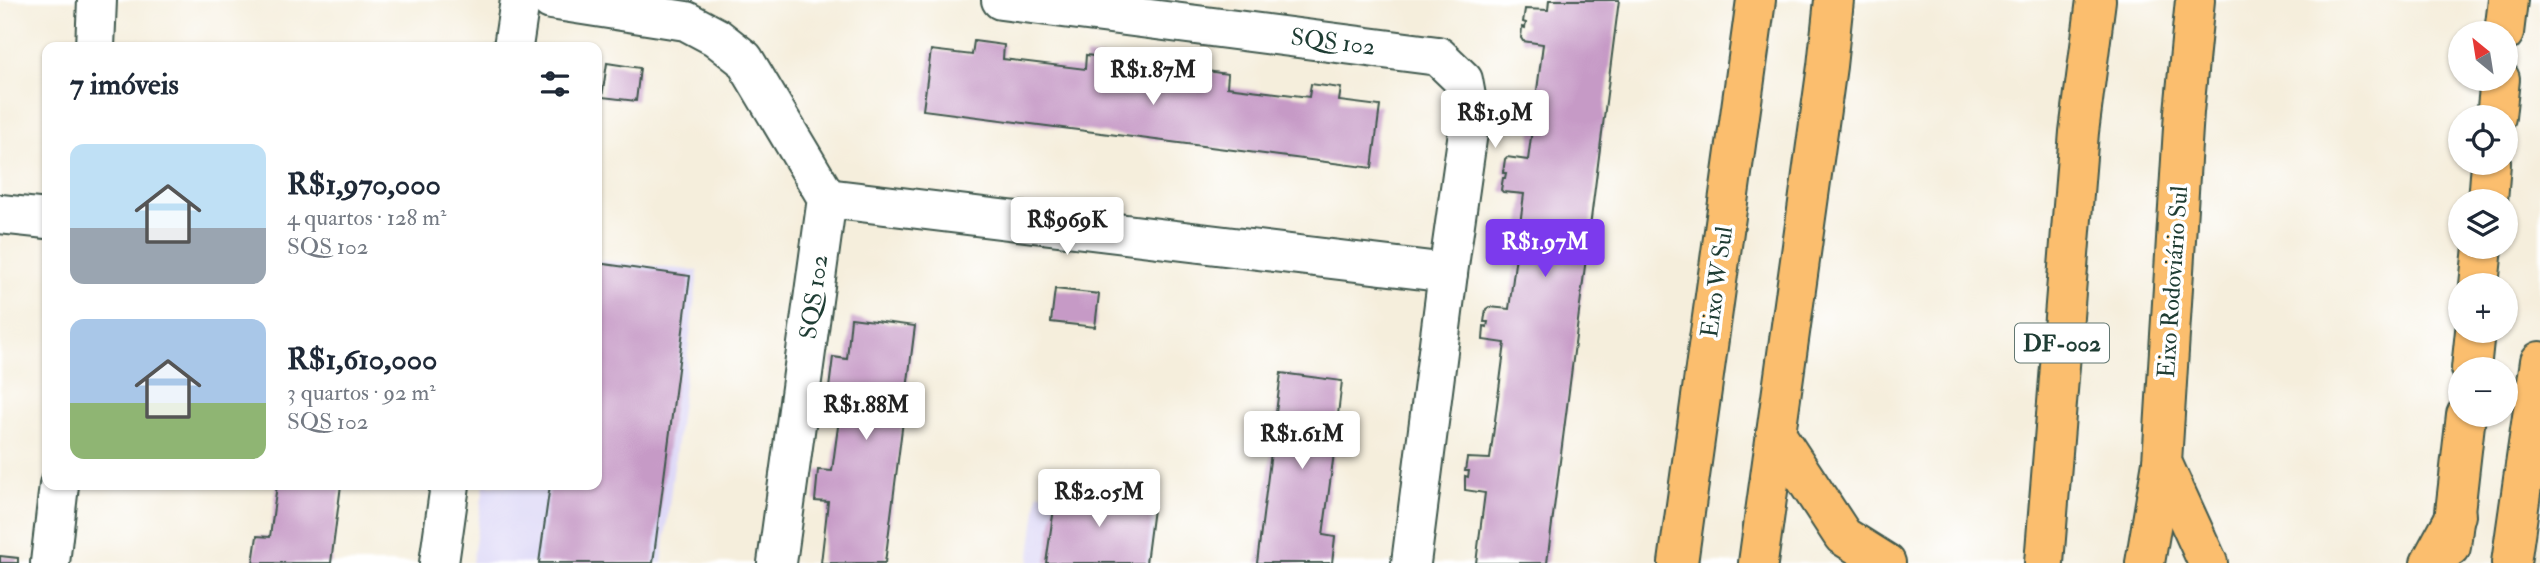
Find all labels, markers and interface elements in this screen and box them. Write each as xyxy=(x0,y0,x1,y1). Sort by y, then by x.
street label: SQS 102 xyxy=(1289,21,1377,63)
north arrow xyxy=(2448,21,2518,91)
map controls xyxy=(2448,21,2518,427)
pin: R$1.87M xyxy=(1088,48,1218,107)
text: R$1.87M xyxy=(1110,55,1196,84)
icon: filters xyxy=(536,65,574,103)
text: 7 imóveis xyxy=(70,66,179,103)
pin: R$1.9M xyxy=(1438,90,1552,150)
text: R$1.9M xyxy=(1457,98,1533,127)
button: locate xyxy=(2448,105,2518,175)
text: R$1,970,000 xyxy=(287,166,441,203)
icon: home xyxy=(126,172,210,256)
street label: Eixo Rodoviário Sul xyxy=(2151,185,2195,379)
button: layers xyxy=(2448,189,2518,259)
pin: R$969K xyxy=(1010,198,1124,257)
text: 4 quartos · 128 m² xyxy=(287,203,447,232)
text: R$969K xyxy=(1027,205,1107,234)
pin: R$1.97M xyxy=(1480,219,1610,279)
street label: Eixo W Sul xyxy=(1694,224,1740,340)
text: R$1.97M xyxy=(1502,227,1588,256)
text: SQS 102 xyxy=(287,232,368,261)
street label: SQS 102 xyxy=(793,253,835,341)
button: + xyxy=(2448,273,2518,343)
road number: DF-002 xyxy=(2015,324,2109,362)
text: R$1,610,000 xyxy=(287,341,437,378)
icon: home xyxy=(126,347,210,431)
button: − xyxy=(2448,357,2518,427)
text: 3 quartos · 92 m² xyxy=(287,378,436,407)
pin: R$1.88M xyxy=(801,382,931,442)
text: R$1.88M xyxy=(823,390,909,419)
text: SQS 102 xyxy=(287,407,368,436)
pin: R$1.61M xyxy=(1237,412,1367,471)
text: R$1.61M xyxy=(1260,419,1344,448)
pin: R$2.05M xyxy=(1034,470,1164,529)
text: R$2.05M xyxy=(1054,477,1144,506)

